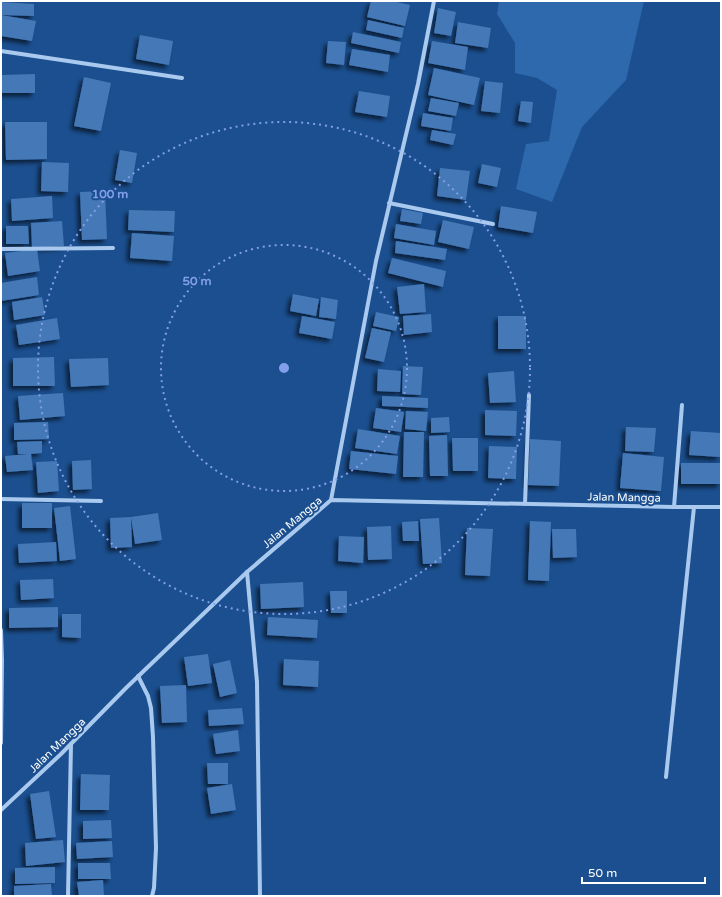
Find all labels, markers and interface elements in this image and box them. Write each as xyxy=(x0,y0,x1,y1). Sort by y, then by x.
text: 100 m xyxy=(92,187,128,201)
text: 50 m xyxy=(182,274,212,288)
centre of rings xyxy=(277,361,291,375)
street label: Jalan Mangga xyxy=(587,490,661,505)
street label: Jalan Mangga xyxy=(260,494,325,551)
street label: Jalan Mangga xyxy=(26,715,88,776)
scale bar xyxy=(582,859,705,885)
text: 50 m xyxy=(588,866,617,880)

